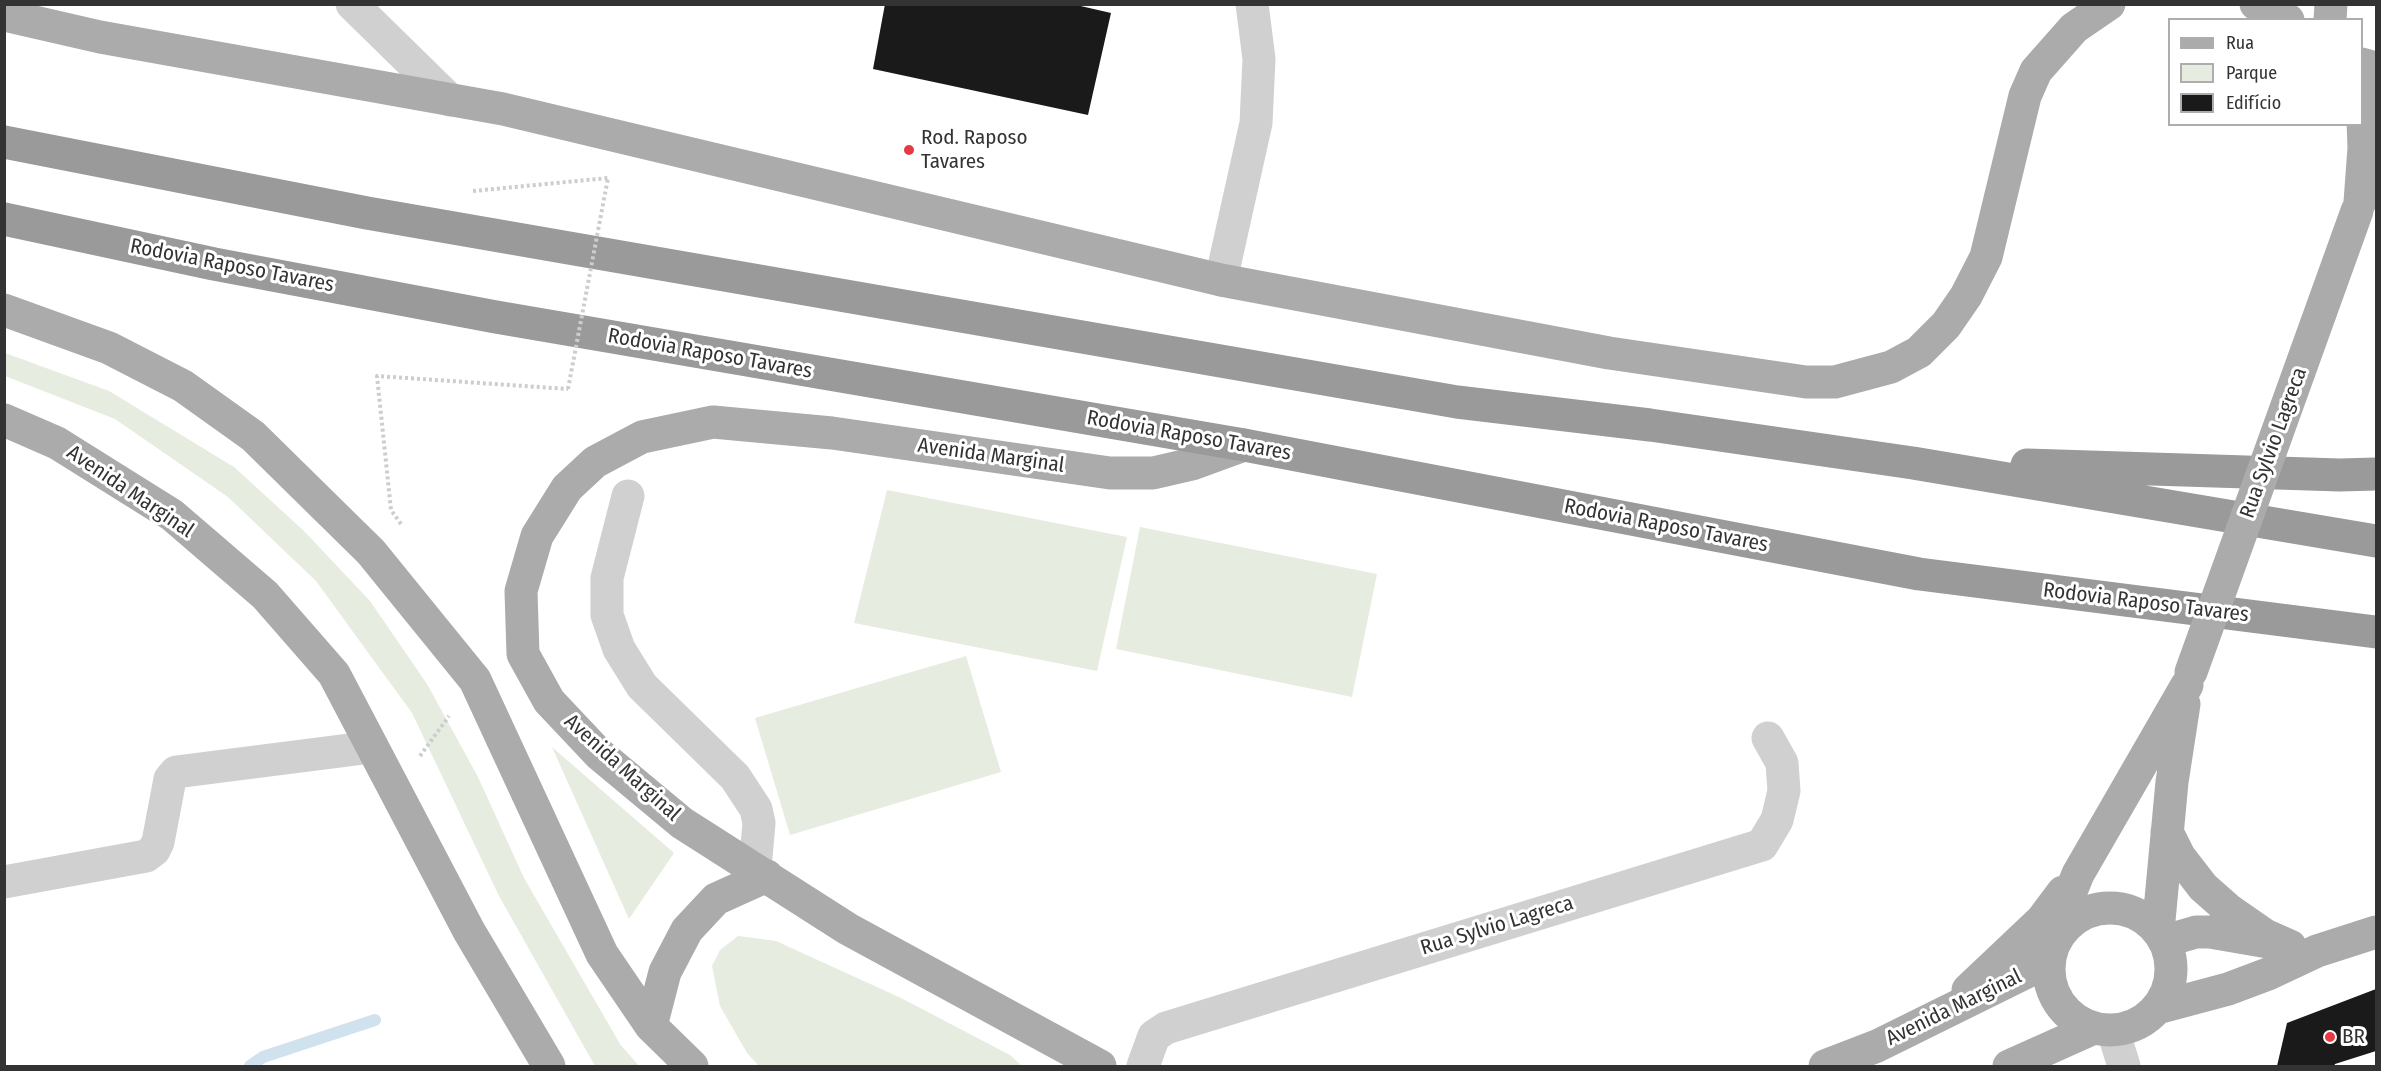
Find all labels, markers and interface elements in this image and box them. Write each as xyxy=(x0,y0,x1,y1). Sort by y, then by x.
legend xyxy=(2168,18,2363,126)
text: Rua xyxy=(2226,32,2254,54)
text: Parque xyxy=(2226,62,2277,84)
text: Edifício xyxy=(2226,92,2281,114)
place label: Rod. Raposo Tavares xyxy=(921,125,1028,175)
marker: Rod. Raposo Tavares xyxy=(902,143,916,157)
street label: Rodovia Raposo Tavares xyxy=(128,234,336,298)
street label: Rodovia Raposo Tavares xyxy=(606,324,814,384)
street label: Rua Sylvio Lagreca xyxy=(2235,364,2313,522)
street label: Rodovia Raposo Tavares xyxy=(1085,406,1293,466)
street label: Avenida Marginal xyxy=(916,433,1066,479)
street label: Avenida Marginal xyxy=(62,440,198,544)
street label: Rodovia Raposo Tavares xyxy=(1562,494,1770,558)
street label: Rodovia Raposo Tavares xyxy=(2042,578,2250,628)
street label: Avenida Marginal xyxy=(559,709,685,827)
street label: Rua Sylvio Lagreca xyxy=(1418,891,1576,961)
street label: Avenida Marginal xyxy=(1882,964,2026,1052)
place label: BR xyxy=(2342,1024,2365,1050)
marker: BR xyxy=(2323,1030,2337,1044)

